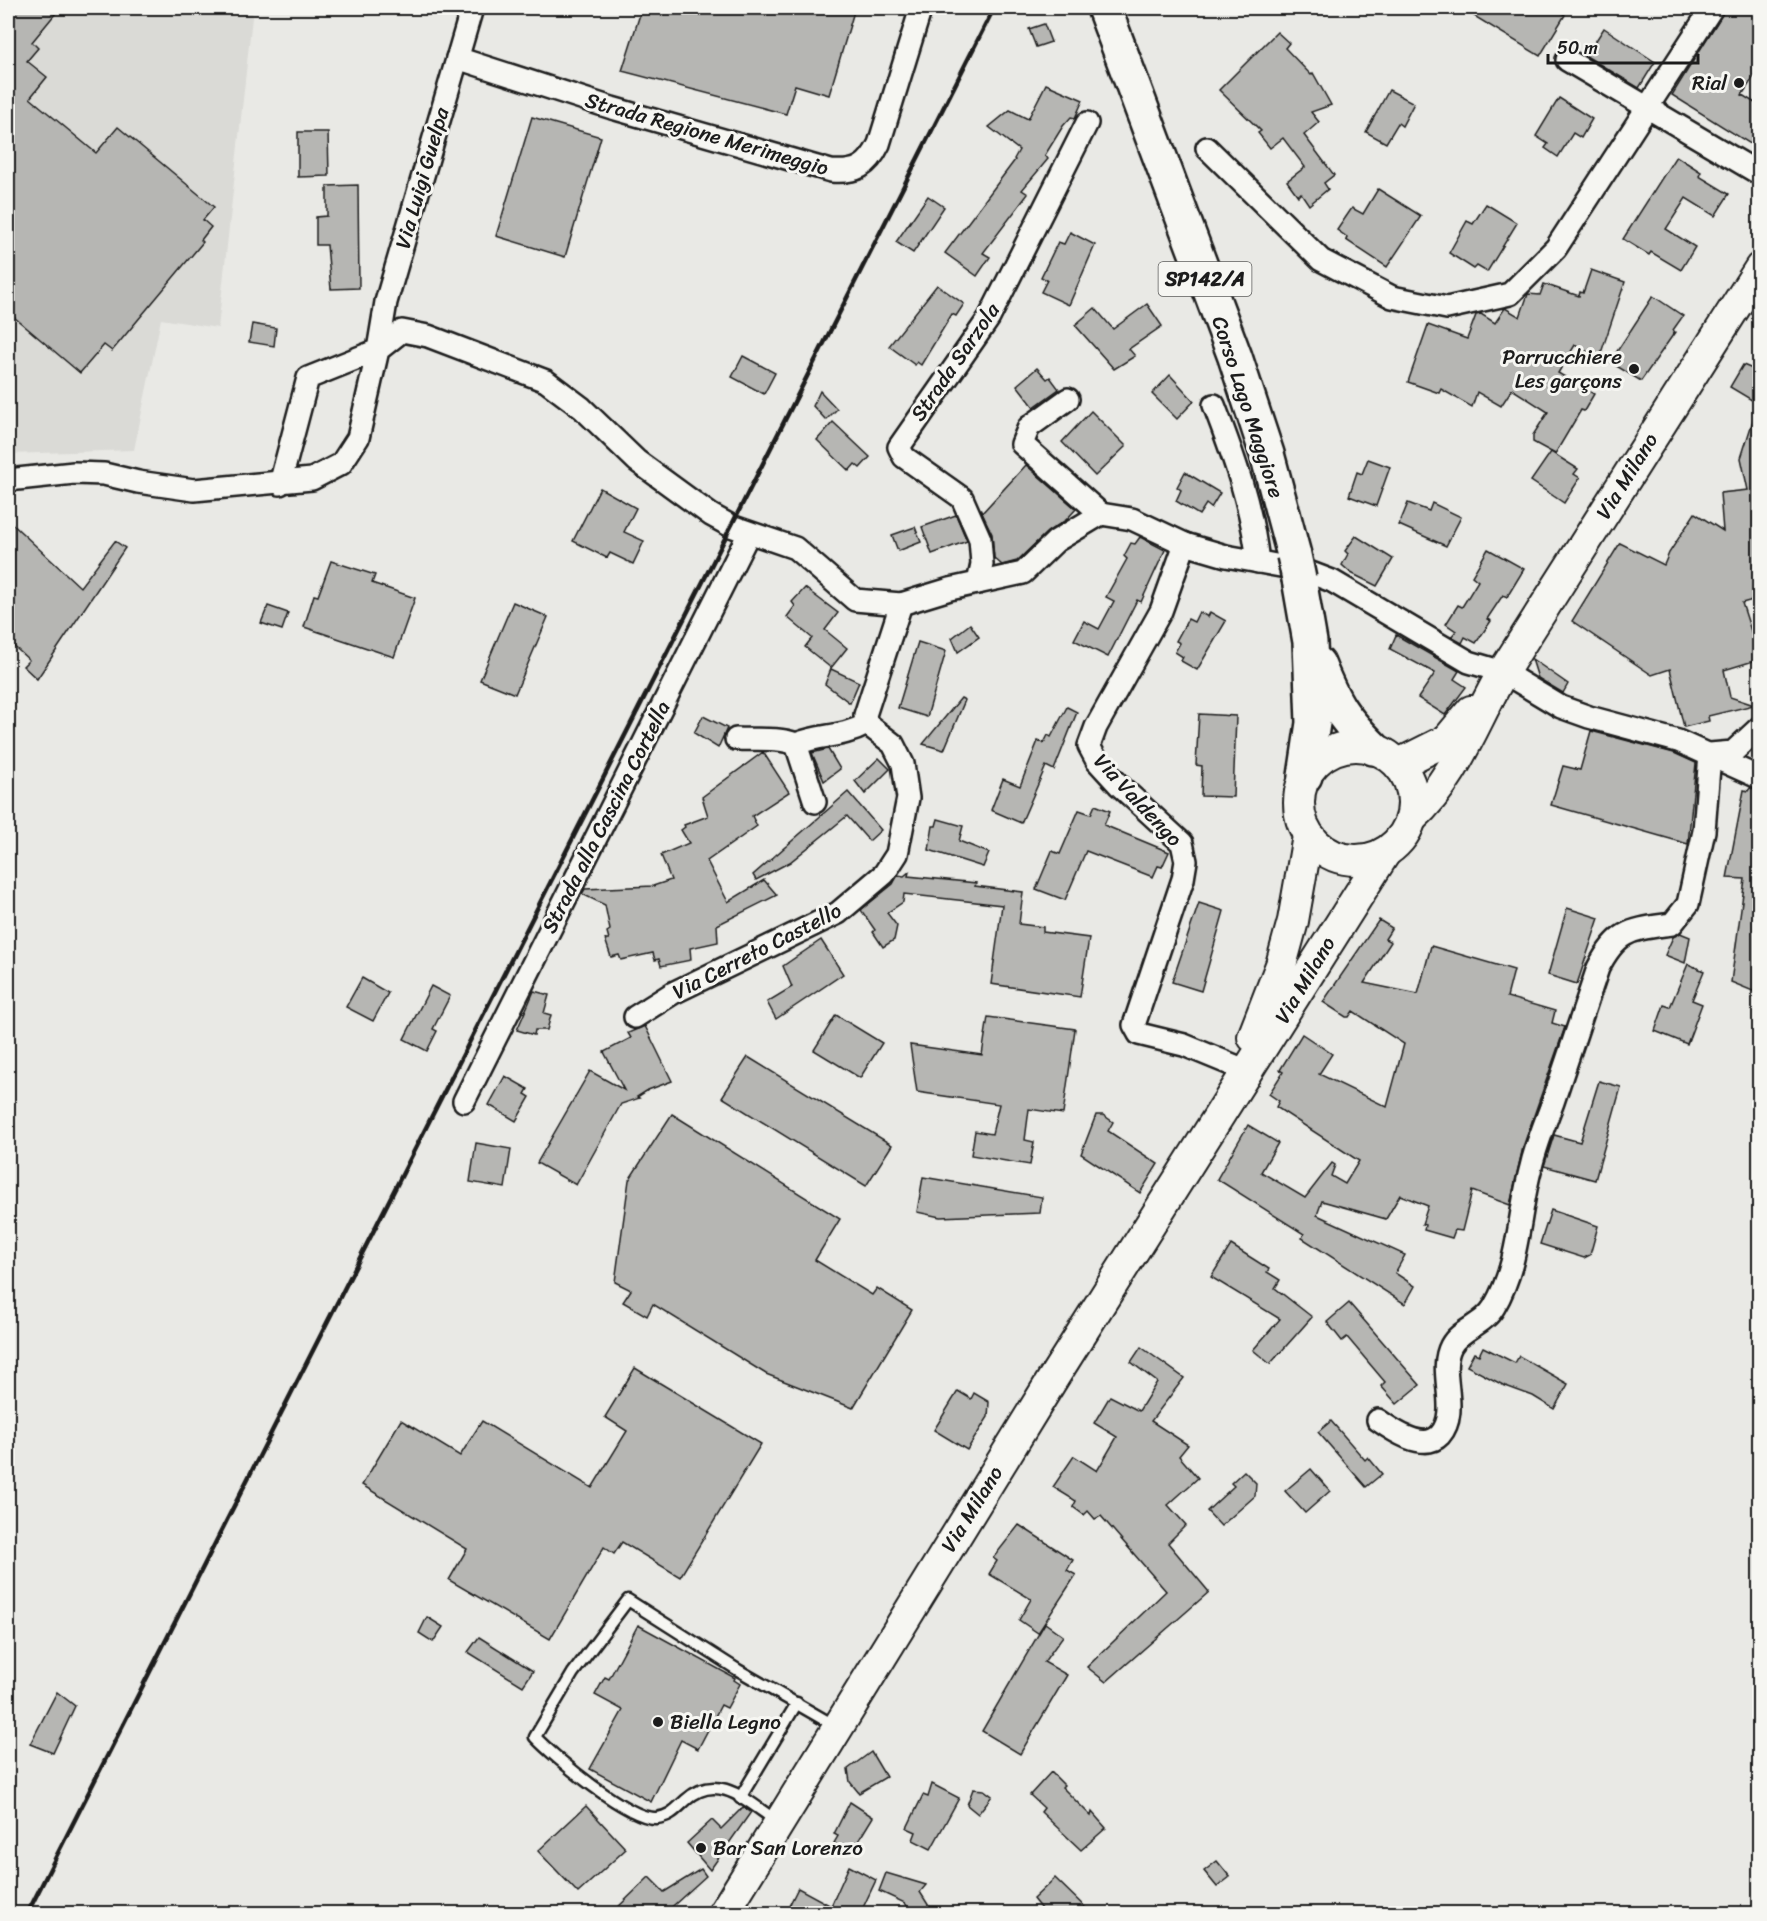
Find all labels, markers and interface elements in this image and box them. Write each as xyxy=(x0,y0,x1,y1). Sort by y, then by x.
scale bar xyxy=(1548,27,1698,65)
text: 50 m xyxy=(1557,32,1598,64)
place label: Rial xyxy=(1692,64,1728,102)
marker: Rial xyxy=(1732,76,1746,90)
street label: Strada Regione Merimeggio xyxy=(581,81,834,187)
street label: Via Luigi Guelpa xyxy=(384,102,460,253)
road number: SP142/A xyxy=(1158,262,1252,296)
street label: Strada Sarzola xyxy=(900,294,1010,429)
street label: Corso Lago Maggiore xyxy=(1201,311,1295,503)
place label: Parrucchiere Les garçons xyxy=(1502,338,1622,400)
marker: Parrucchiere Les garçons xyxy=(1627,362,1641,376)
street label: Via Milano xyxy=(1585,425,1669,527)
street label: Strada alla Cascina Cortella xyxy=(531,693,682,940)
street label: Via Valdengo xyxy=(1084,744,1192,856)
street label: Via Cerreto Castello xyxy=(665,892,849,1010)
street label: Via Milano xyxy=(1264,929,1346,1031)
street label: Via Milano xyxy=(930,1458,1014,1560)
place label: Biella Legno xyxy=(670,1703,781,1741)
marker: Biella Legno xyxy=(651,1715,665,1729)
place label: Bar San Lorenzo xyxy=(713,1829,863,1867)
marker: Bar San Lorenzo xyxy=(694,1841,708,1855)

